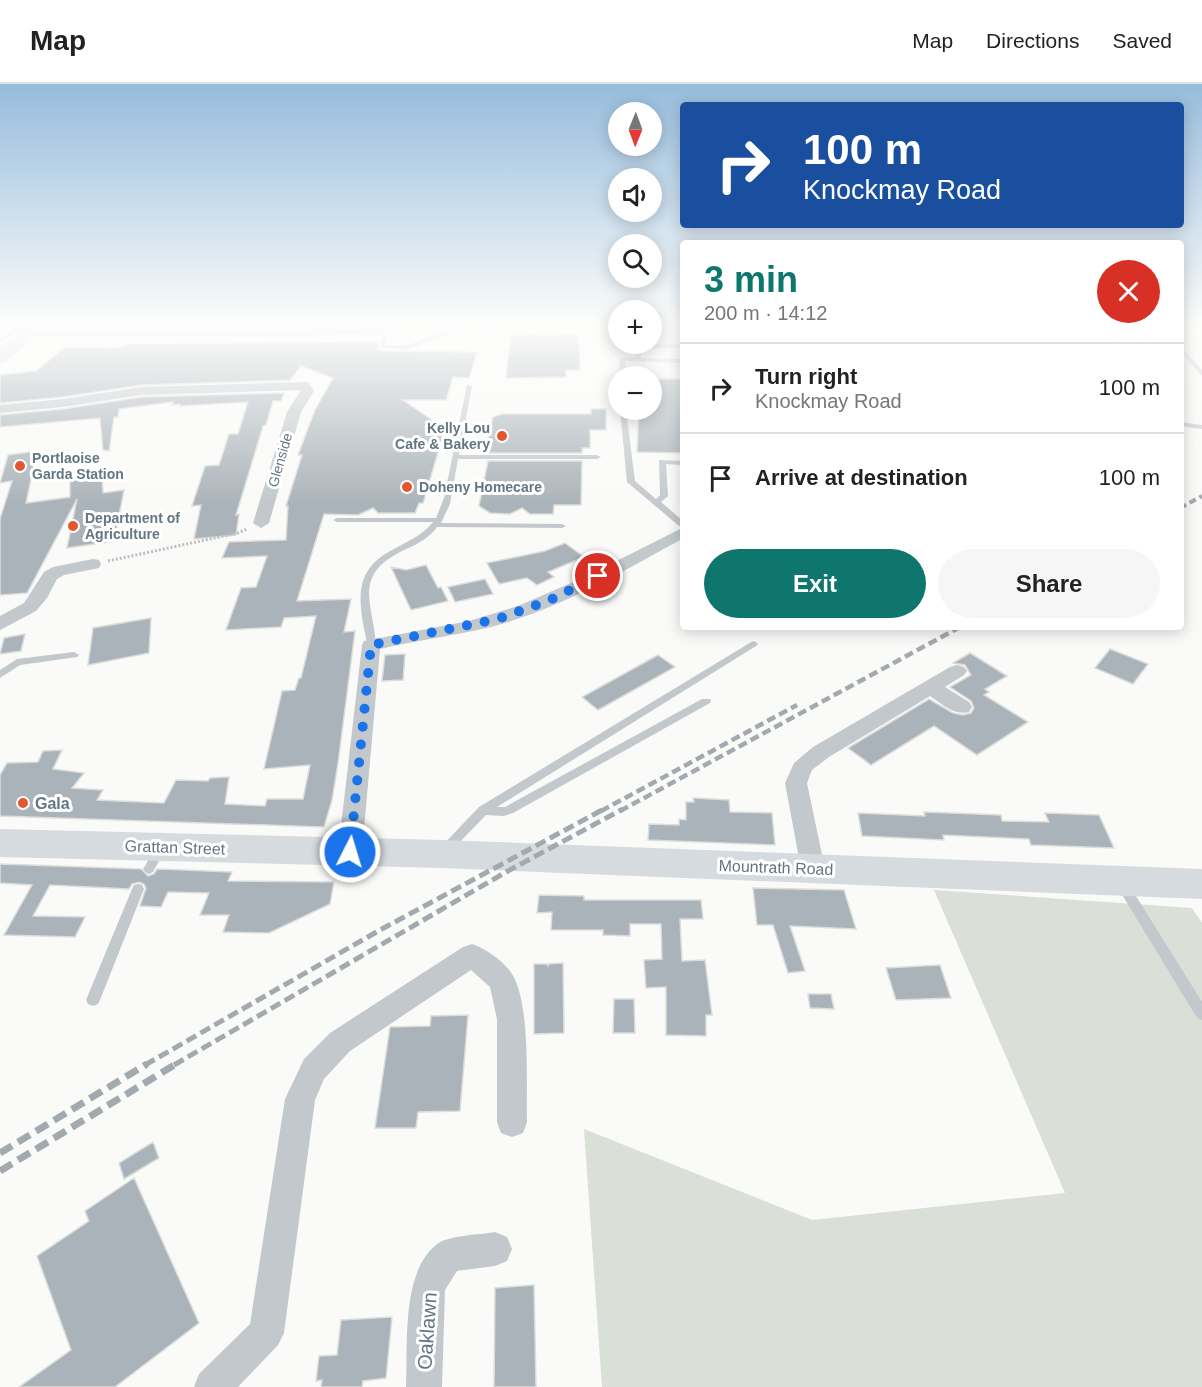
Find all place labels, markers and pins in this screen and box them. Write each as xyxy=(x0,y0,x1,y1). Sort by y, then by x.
place label: Kelly Lou Cafe & Bakery xyxy=(395,420,490,452)
marker: Kelly Lou Cafe & Bakery xyxy=(495,429,509,443)
place label: Portlaoise Garda Station xyxy=(32,450,124,482)
marker: Portlaoise Garda Station xyxy=(13,459,27,473)
place label: Doheny Homecare xyxy=(419,479,542,495)
marker: Doheny Homecare xyxy=(400,480,414,494)
place label: Department of Agriculture xyxy=(85,510,180,542)
marker: Department of Agriculture xyxy=(66,519,80,533)
pin xyxy=(572,550,623,601)
place label: Gala xyxy=(35,795,70,812)
marker: Gala xyxy=(16,796,30,810)

